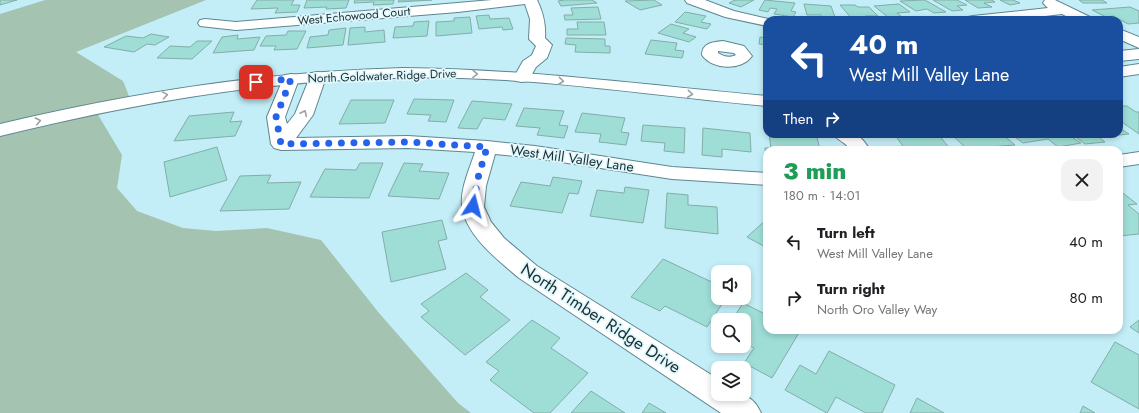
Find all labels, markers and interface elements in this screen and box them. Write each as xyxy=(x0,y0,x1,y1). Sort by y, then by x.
street label: West Echowood Court xyxy=(297,2,411,30)
text: 40 m xyxy=(849,24,918,65)
icon: left xyxy=(783,32,835,84)
text: West Mill Valley Lane xyxy=(849,62,1009,88)
street label: North Goldwater Ridge Drive xyxy=(307,64,457,88)
pin xyxy=(239,65,273,99)
one-way arrow xyxy=(472,70,478,78)
icon: arrive xyxy=(245,71,267,93)
one-way arrow xyxy=(558,76,564,85)
one-way arrow xyxy=(687,89,693,98)
one-way arrow xyxy=(162,91,168,100)
text: Then xyxy=(783,108,813,130)
icon: right xyxy=(821,108,843,130)
one-way arrow xyxy=(299,110,307,117)
one-way arrow xyxy=(35,118,41,126)
street label: West Mill Valley Lane xyxy=(509,139,635,177)
text: 3 min xyxy=(783,153,847,188)
button: close xyxy=(1061,159,1103,201)
position arrow xyxy=(452,185,494,227)
text: 180 m · 14:01 xyxy=(783,186,860,205)
text: Turn left xyxy=(817,222,875,244)
icon: left xyxy=(783,231,805,253)
text: 40 m xyxy=(1069,231,1103,253)
text: West Mill Valley Lane xyxy=(817,244,933,263)
street label: North Timber Ridge Drive xyxy=(516,257,686,379)
map controls xyxy=(711,265,751,401)
button: sound xyxy=(711,265,751,305)
text: Turn right xyxy=(817,278,885,300)
icon: right xyxy=(783,287,805,309)
text: 80 m xyxy=(1070,287,1103,309)
text: North Oro Valley Way xyxy=(817,300,937,319)
button: search xyxy=(711,313,751,353)
button: layers xyxy=(711,361,751,401)

